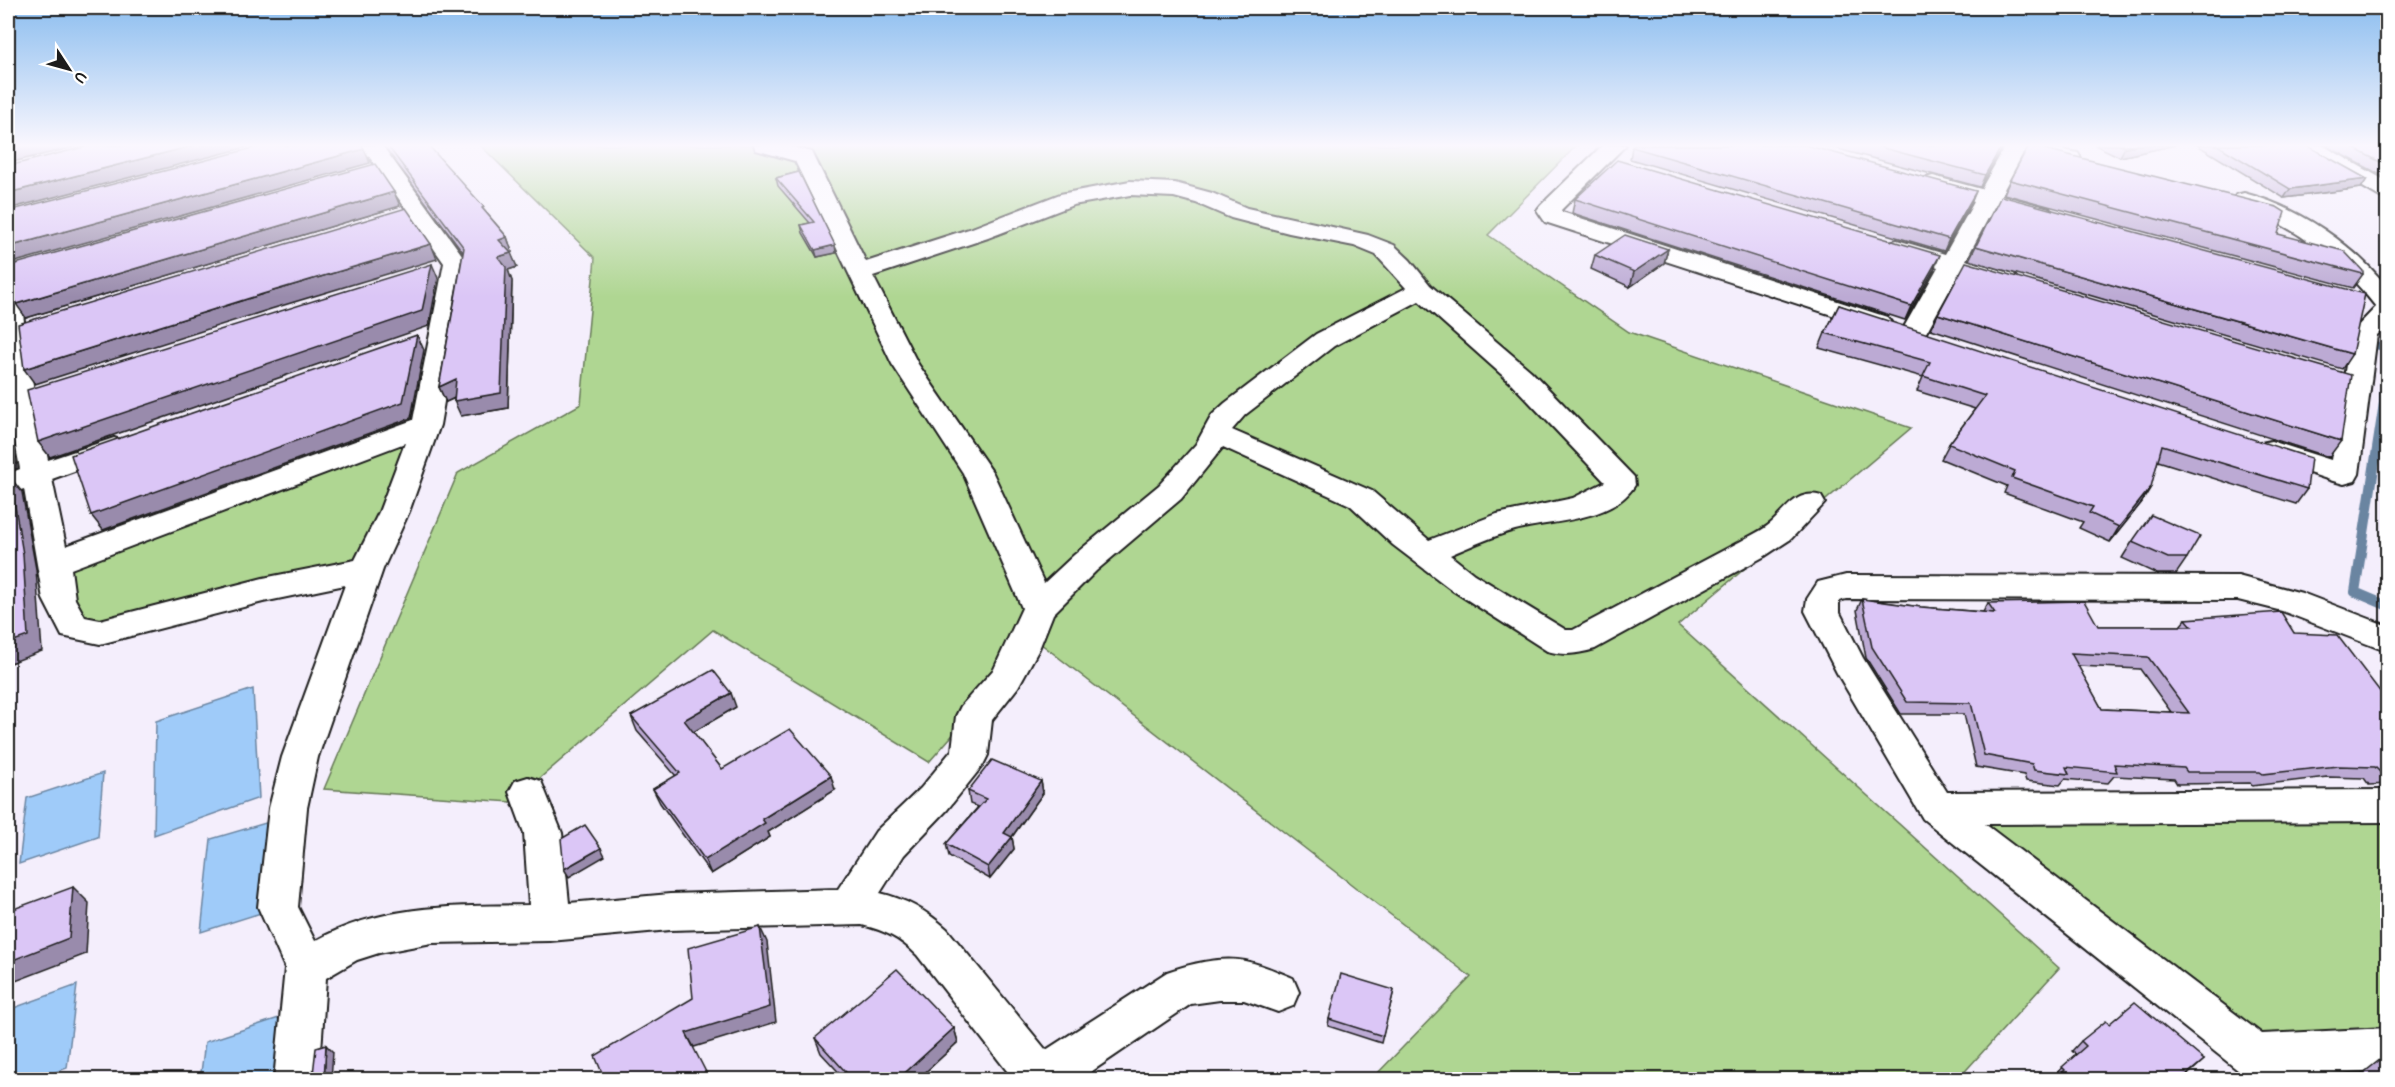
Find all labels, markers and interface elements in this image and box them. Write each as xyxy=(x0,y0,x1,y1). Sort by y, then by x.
north arrow xyxy=(39,39,99,99)
text: U xyxy=(70,68,93,88)

